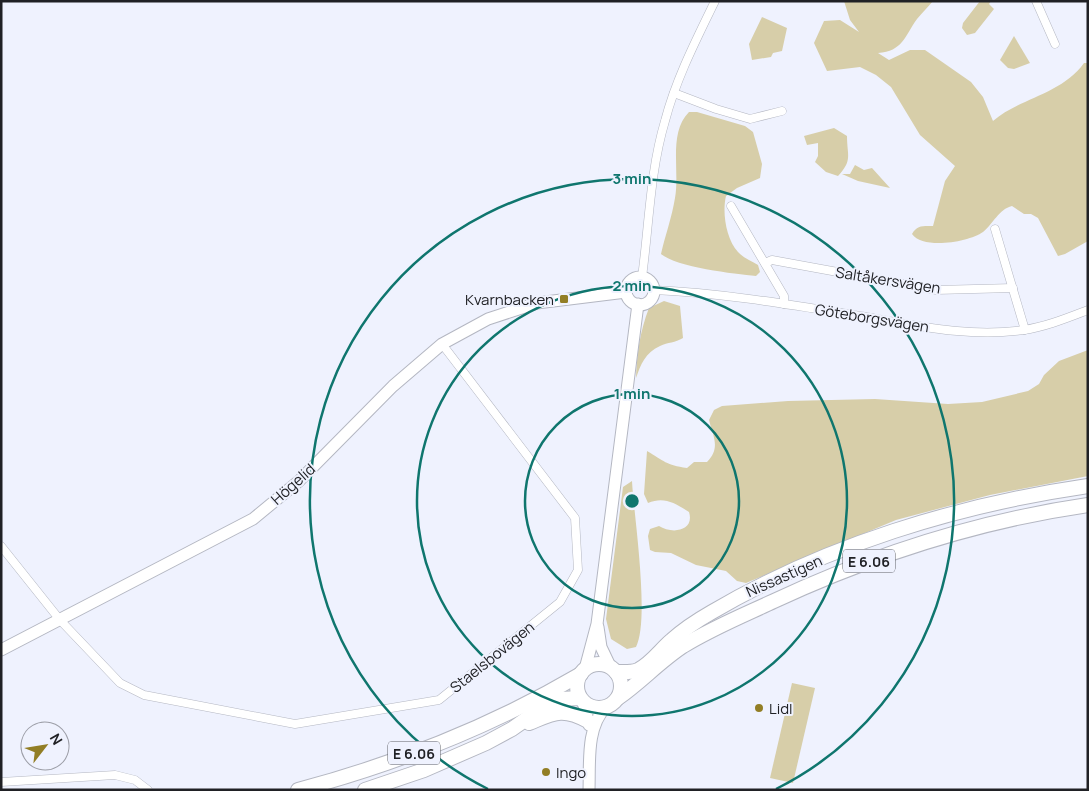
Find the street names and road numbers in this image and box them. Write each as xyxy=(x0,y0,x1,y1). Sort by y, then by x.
street label: Saltåkersvägen xyxy=(834,261,942,299)
street label: Göteborgsvägen xyxy=(814,299,931,337)
street label: Högelid xyxy=(266,459,320,509)
street label: Nissastigen xyxy=(742,550,826,602)
road number: E 6.06 xyxy=(843,550,895,572)
street label: Staelsbovägen xyxy=(445,616,539,698)
road number: E 6.06 xyxy=(388,741,440,764)

